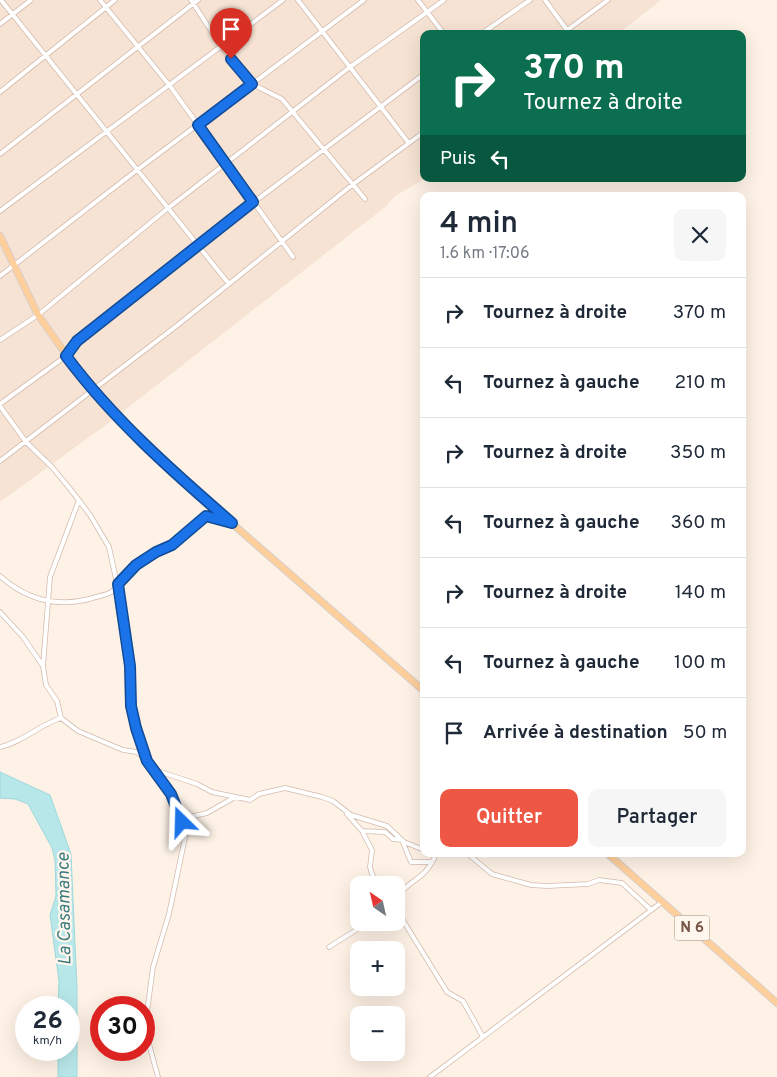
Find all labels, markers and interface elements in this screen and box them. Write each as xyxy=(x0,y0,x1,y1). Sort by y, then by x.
pin xyxy=(210,8,252,59)
icon: arrive xyxy=(217,15,245,43)
text: 370 m xyxy=(523,47,625,91)
icon: right xyxy=(440,50,505,115)
text: Tournez à droite xyxy=(523,90,683,117)
icon: left xyxy=(486,145,514,173)
text: Puis xyxy=(440,147,476,171)
text: 4 min xyxy=(440,206,518,243)
button: close xyxy=(674,209,726,261)
text: 1.6 km · 17:06 xyxy=(440,244,530,264)
icon: right xyxy=(440,299,468,327)
text: Tournez à droite xyxy=(483,301,627,325)
text: 370 m xyxy=(673,301,726,325)
icon: left xyxy=(440,369,468,397)
text: Tournez à gauche xyxy=(483,371,640,395)
text: 210 m xyxy=(675,371,726,395)
icon: right xyxy=(440,439,468,467)
text: Tournez à droite xyxy=(483,441,627,465)
text: 350 m xyxy=(670,441,726,465)
icon: left xyxy=(440,509,468,537)
text: Tournez à gauche xyxy=(483,511,640,535)
text: 360 m xyxy=(670,511,726,535)
icon: right xyxy=(440,579,468,607)
text: Tournez à droite xyxy=(483,581,627,605)
text: 140 m xyxy=(675,581,726,605)
icon: left xyxy=(440,649,468,677)
text: Tournez à gauche xyxy=(483,651,640,675)
text: 100 m xyxy=(674,651,726,675)
icon: arrive xyxy=(440,719,468,747)
text: Arrivée à destination xyxy=(483,721,668,745)
text: 50 m xyxy=(683,721,727,745)
button: Quitter xyxy=(440,789,578,847)
button: Partager xyxy=(588,789,726,847)
position arrow xyxy=(155,795,207,847)
water label: La Casamance xyxy=(53,852,77,965)
north arrow xyxy=(350,876,405,931)
map controls xyxy=(350,876,405,1061)
road number: N 6 xyxy=(674,916,710,940)
button: + xyxy=(350,941,405,996)
speed limit sign: 30 xyxy=(90,996,155,1061)
text: 26 xyxy=(32,1006,63,1038)
button: − xyxy=(350,1006,405,1061)
text: km/h xyxy=(33,1033,62,1049)

